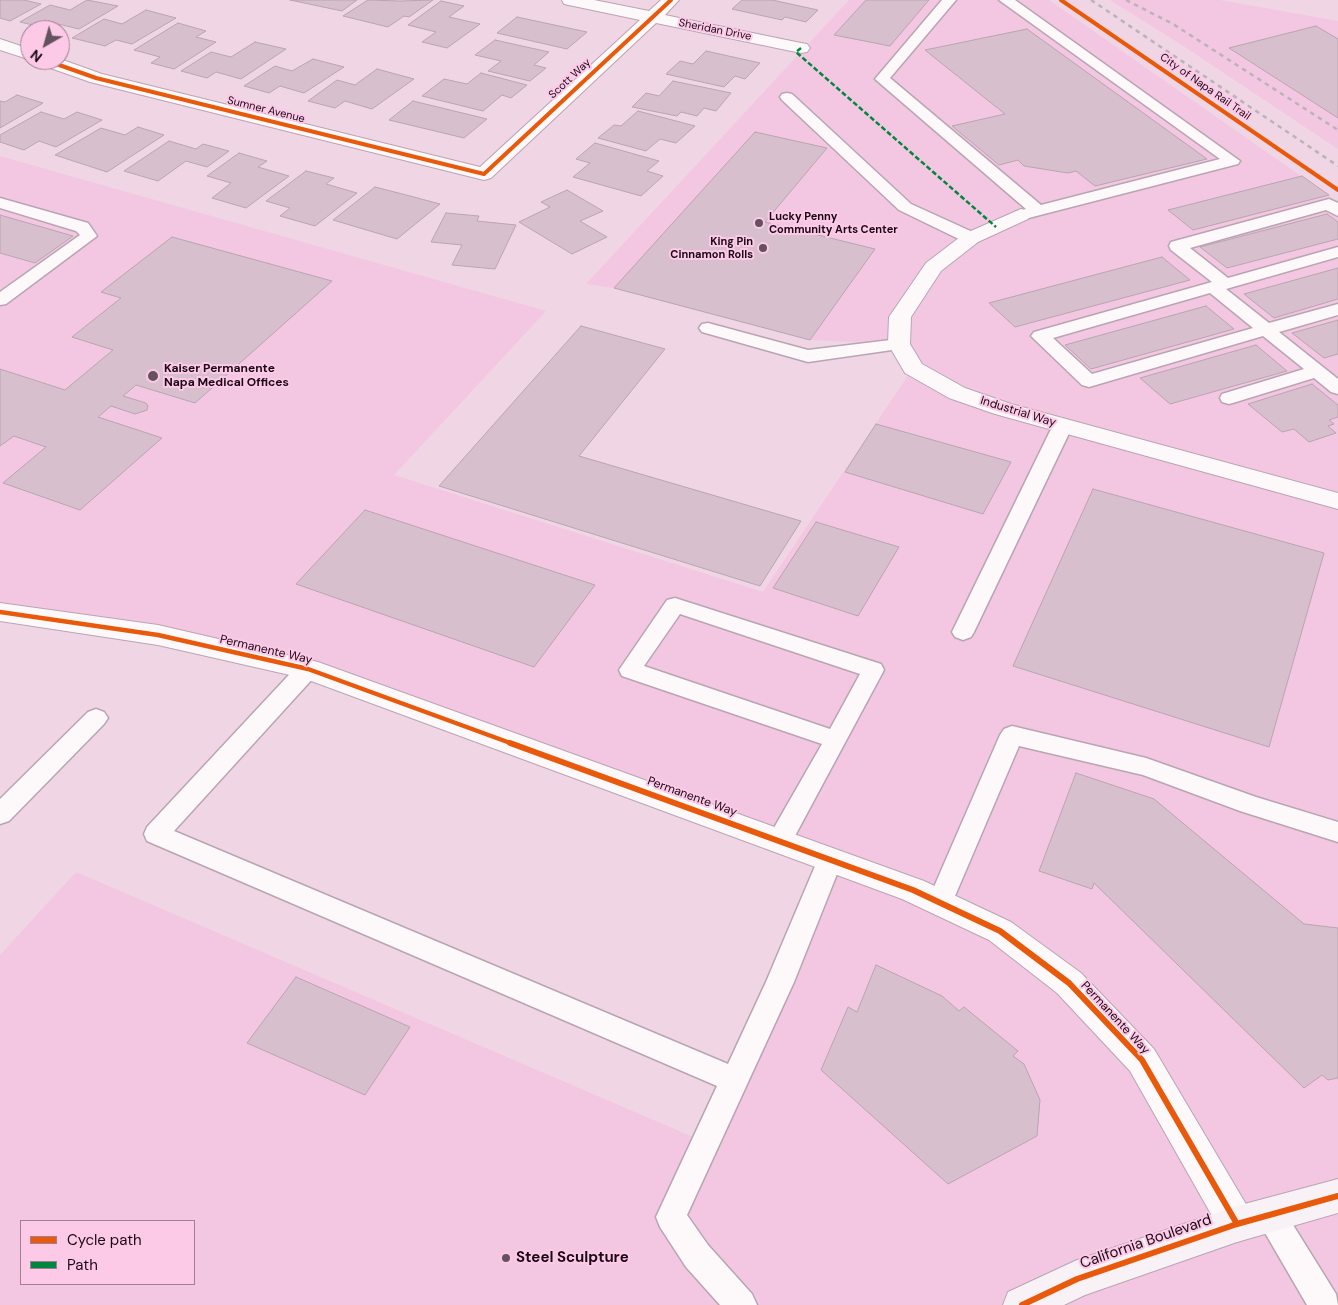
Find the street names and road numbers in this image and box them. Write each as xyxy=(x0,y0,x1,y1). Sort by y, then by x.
street label: Sheridan Drive xyxy=(678,16,752,44)
street label: City of Napa Rail Trail xyxy=(1157,51,1253,123)
street label: Scott Way xyxy=(546,56,594,102)
street label: Sumner Avenue xyxy=(226,94,306,126)
street label: Industrial Way xyxy=(978,394,1058,430)
street label: Permanente Way xyxy=(218,632,314,668)
street label: Permanente Way xyxy=(645,774,739,820)
street label: Permanente Way xyxy=(1078,979,1152,1057)
street label: California Boulevard xyxy=(1078,1211,1214,1273)

